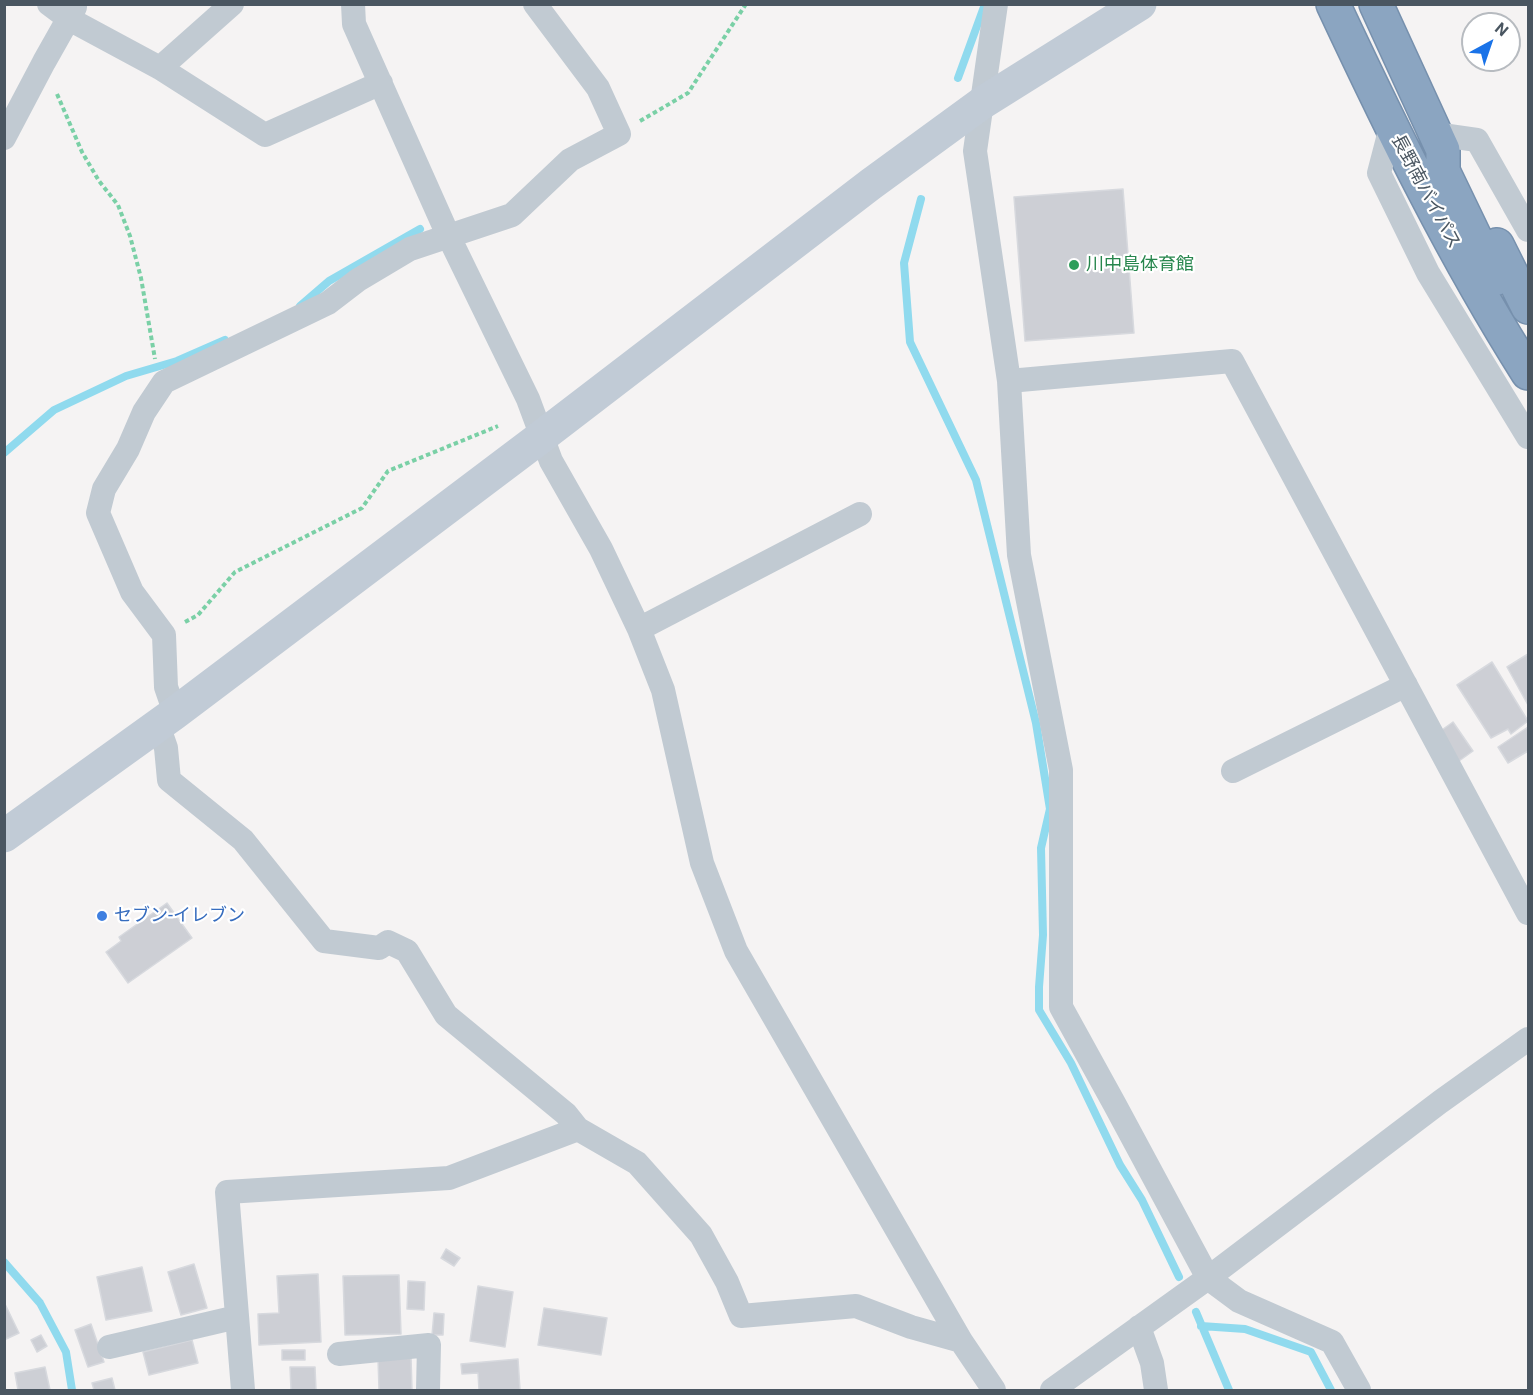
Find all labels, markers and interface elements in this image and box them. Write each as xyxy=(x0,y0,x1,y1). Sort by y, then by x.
north arrow xyxy=(1461,12,1521,72)
text: N xyxy=(1491,18,1512,40)
street label: 長野南バイパス xyxy=(1386,131,1464,253)
place label: 川中島体育館 xyxy=(1086,254,1194,276)
marker: 川中島体育館 xyxy=(1067,258,1081,272)
place label: セブン-イレブン xyxy=(114,905,245,927)
marker: セブン-イレブン xyxy=(95,909,109,923)

